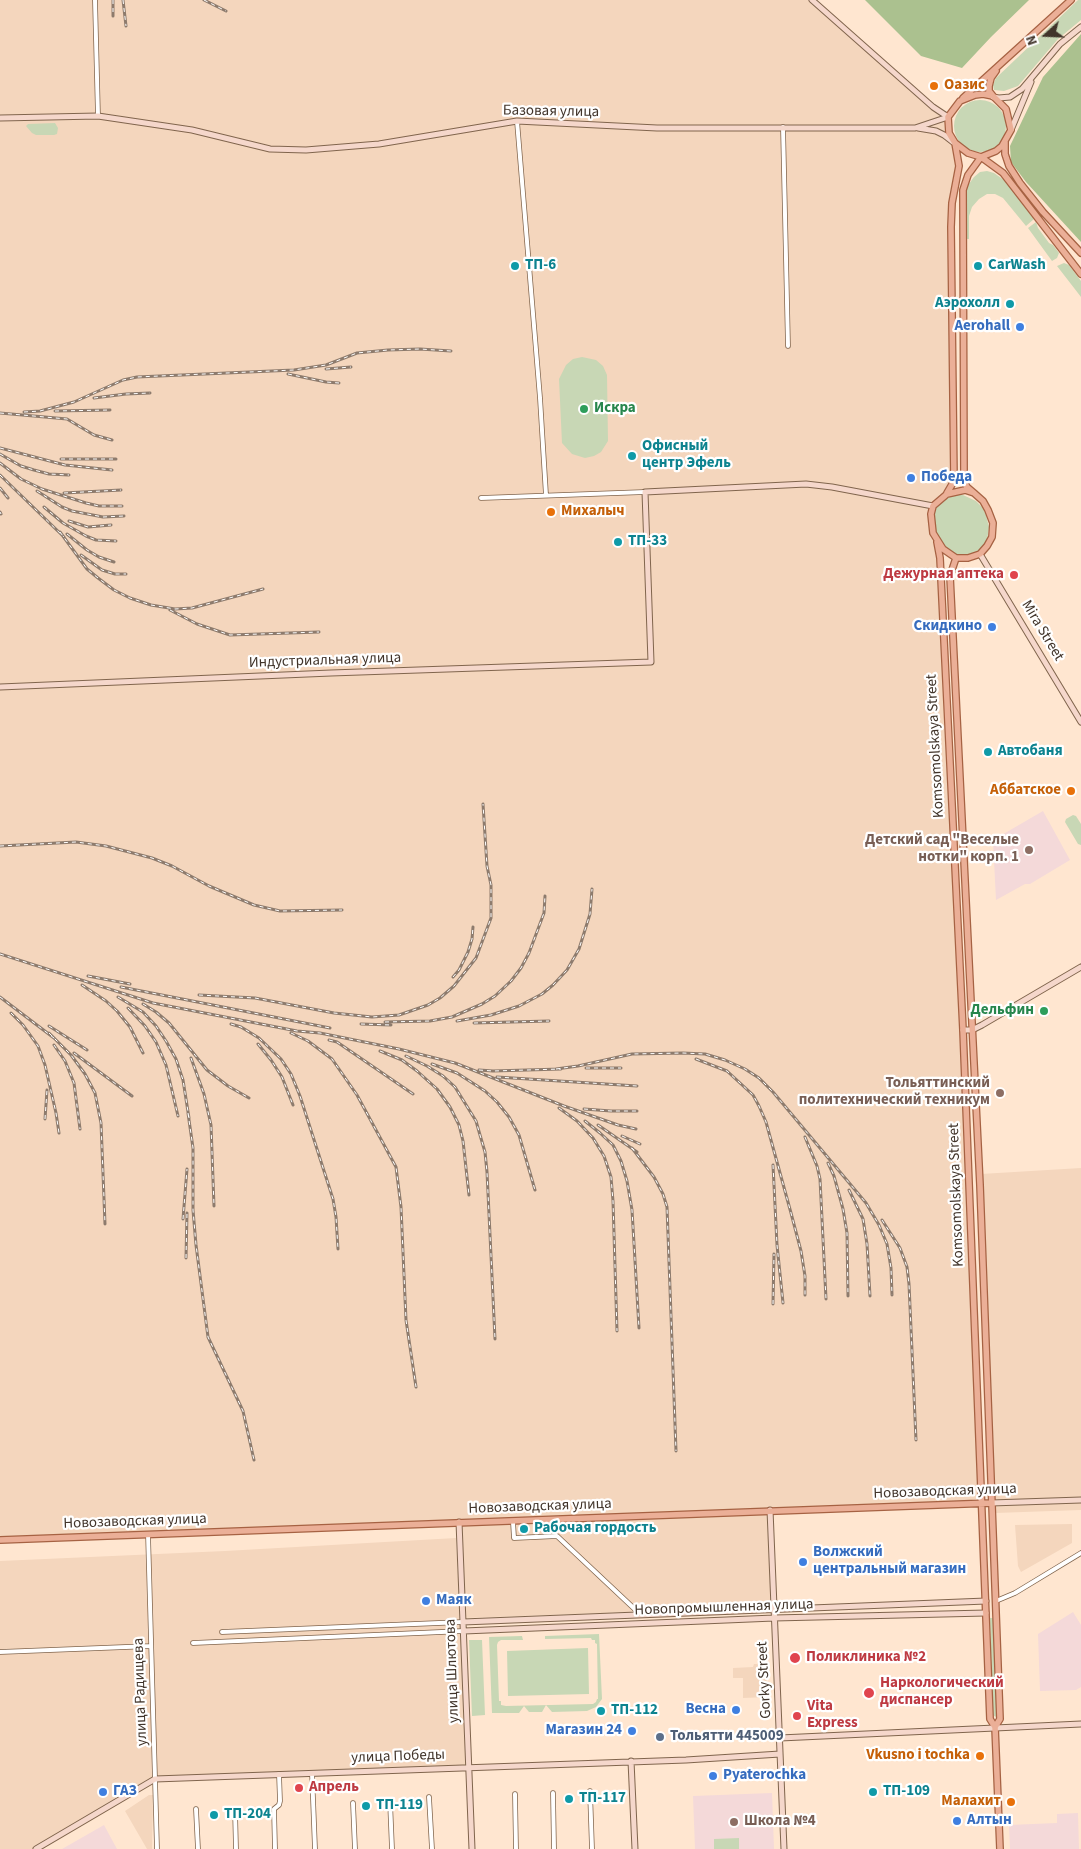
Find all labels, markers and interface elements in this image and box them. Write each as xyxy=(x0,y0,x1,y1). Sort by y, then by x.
north arrow xyxy=(1021,10,1071,60)
text: N xyxy=(1021,32,1043,48)
place label: Оазис xyxy=(944,77,985,95)
marker: Оазис xyxy=(928,80,940,92)
street label: Базовая улица xyxy=(503,102,599,122)
place label: ТП-6 xyxy=(525,257,556,275)
place label: CarWash xyxy=(988,257,1046,275)
marker: ТП-6 xyxy=(509,260,521,272)
marker: CarWash xyxy=(972,260,984,272)
place label: Аэрохолл xyxy=(935,295,1000,313)
marker: Аэрохолл xyxy=(1004,298,1016,310)
place label: Aerohall xyxy=(954,318,1010,336)
marker: Aerohall xyxy=(1014,321,1026,333)
place label: Искра xyxy=(594,400,636,418)
marker: Искра xyxy=(578,403,590,415)
place label: Офисный центр Эфель xyxy=(642,438,731,473)
marker: Офисный центр Эфель xyxy=(626,450,638,462)
place label: Победа xyxy=(921,469,972,487)
marker: Победа xyxy=(905,472,917,484)
place label: Михалыч xyxy=(561,503,625,521)
marker: Михалыч xyxy=(545,506,557,518)
place label: ТП-33 xyxy=(628,533,667,551)
marker: ТП-33 xyxy=(612,536,624,548)
place label: Дежурная аптека xyxy=(883,566,1004,584)
marker: Дежурная аптека xyxy=(1008,569,1020,581)
street label: Mira Street xyxy=(1017,597,1067,665)
place label: Скидкино xyxy=(914,618,982,636)
marker: Скидкино xyxy=(986,621,998,633)
street label: Индустриальная улица xyxy=(248,649,402,673)
street label: Komsomolskaya Street xyxy=(923,674,949,818)
place label: Автобаня xyxy=(998,743,1063,761)
marker: Автобаня xyxy=(982,746,994,758)
place label: Аббатское xyxy=(990,782,1061,800)
marker: Аббатское xyxy=(1065,785,1077,797)
place label: Детский сад "Веселые нотки" корп. 1 xyxy=(865,832,1019,867)
marker: Детский сад "Веселые нотки" корп. 1 xyxy=(1023,844,1035,856)
place label: Дельфин xyxy=(970,1002,1034,1020)
marker: Дельфин xyxy=(1038,1005,1050,1017)
place label: Тольяттинский политехнический техникум xyxy=(799,1075,990,1110)
marker: Тольяттинский политехнический техникум xyxy=(994,1087,1006,1099)
street label: Komsomolskaya Street xyxy=(945,1123,969,1267)
street label: Новозаводская улица xyxy=(873,1481,1017,1503)
street label: Новозаводская улица xyxy=(468,1496,612,1518)
street label: Новозаводская улица xyxy=(63,1511,207,1533)
place label: Рабочая гордость xyxy=(534,1520,656,1538)
marker: Рабочая гордость xyxy=(518,1523,530,1535)
place label: Волжский центральный магазин xyxy=(813,1544,966,1579)
marker: Волжский центральный магазин xyxy=(797,1556,809,1568)
place label: Маяк xyxy=(436,1592,472,1610)
marker: Маяк xyxy=(420,1595,432,1607)
street label: Новопромышленная улица xyxy=(634,1596,814,1620)
street label: улица Шлютова xyxy=(442,1619,464,1723)
street label: улица Радищева xyxy=(130,1638,152,1746)
street label: Gorky Street xyxy=(754,1641,776,1719)
place label: Поликлиника №2 xyxy=(806,1649,926,1667)
marker: Поликлиника №2 xyxy=(788,1651,802,1665)
place label: Наркологический диспансер xyxy=(880,1675,1004,1710)
marker: Наркологический диспансер xyxy=(862,1686,876,1700)
place label: Vita Express xyxy=(807,1698,858,1733)
place label: Весна xyxy=(686,1701,726,1719)
place label: ТП-112 xyxy=(611,1702,658,1720)
marker: Весна xyxy=(730,1704,742,1716)
marker: ТП-112 xyxy=(595,1705,607,1717)
marker: Vita Express xyxy=(791,1710,803,1722)
place label: Магазин 24 xyxy=(545,1722,622,1740)
marker: Магазин 24 xyxy=(626,1725,638,1737)
place label: Тольятти 445009 xyxy=(670,1728,784,1746)
marker: Тольятти 445009 xyxy=(654,1731,666,1743)
street label: улица Победы xyxy=(351,1746,445,1768)
place label: Vkusno i tochka xyxy=(866,1747,970,1765)
marker: Vkusno i tochka xyxy=(974,1750,986,1762)
place label: Pyaterochka xyxy=(723,1767,806,1785)
marker: Pyaterochka xyxy=(707,1770,719,1782)
place label: Апрель xyxy=(309,1779,359,1797)
marker: Апрель xyxy=(293,1782,305,1794)
place label: ГАЗ xyxy=(113,1783,137,1801)
place label: ТП-109 xyxy=(883,1783,930,1801)
marker: ГАЗ xyxy=(97,1786,109,1798)
marker: ТП-109 xyxy=(867,1786,879,1798)
place label: ТП-117 xyxy=(579,1790,626,1808)
marker: ТП-117 xyxy=(563,1793,575,1805)
place label: Малахит xyxy=(941,1793,1001,1811)
marker: Малахит xyxy=(1005,1796,1017,1808)
place label: ТП-119 xyxy=(376,1797,423,1815)
marker: ТП-119 xyxy=(360,1800,372,1812)
place label: ТП-204 xyxy=(224,1806,271,1824)
marker: ТП-204 xyxy=(208,1809,220,1821)
place label: Алтын xyxy=(967,1812,1012,1830)
place label: Школа №4 xyxy=(744,1813,816,1831)
marker: Алтын xyxy=(951,1815,963,1827)
marker: Школа №4 xyxy=(728,1816,740,1828)

